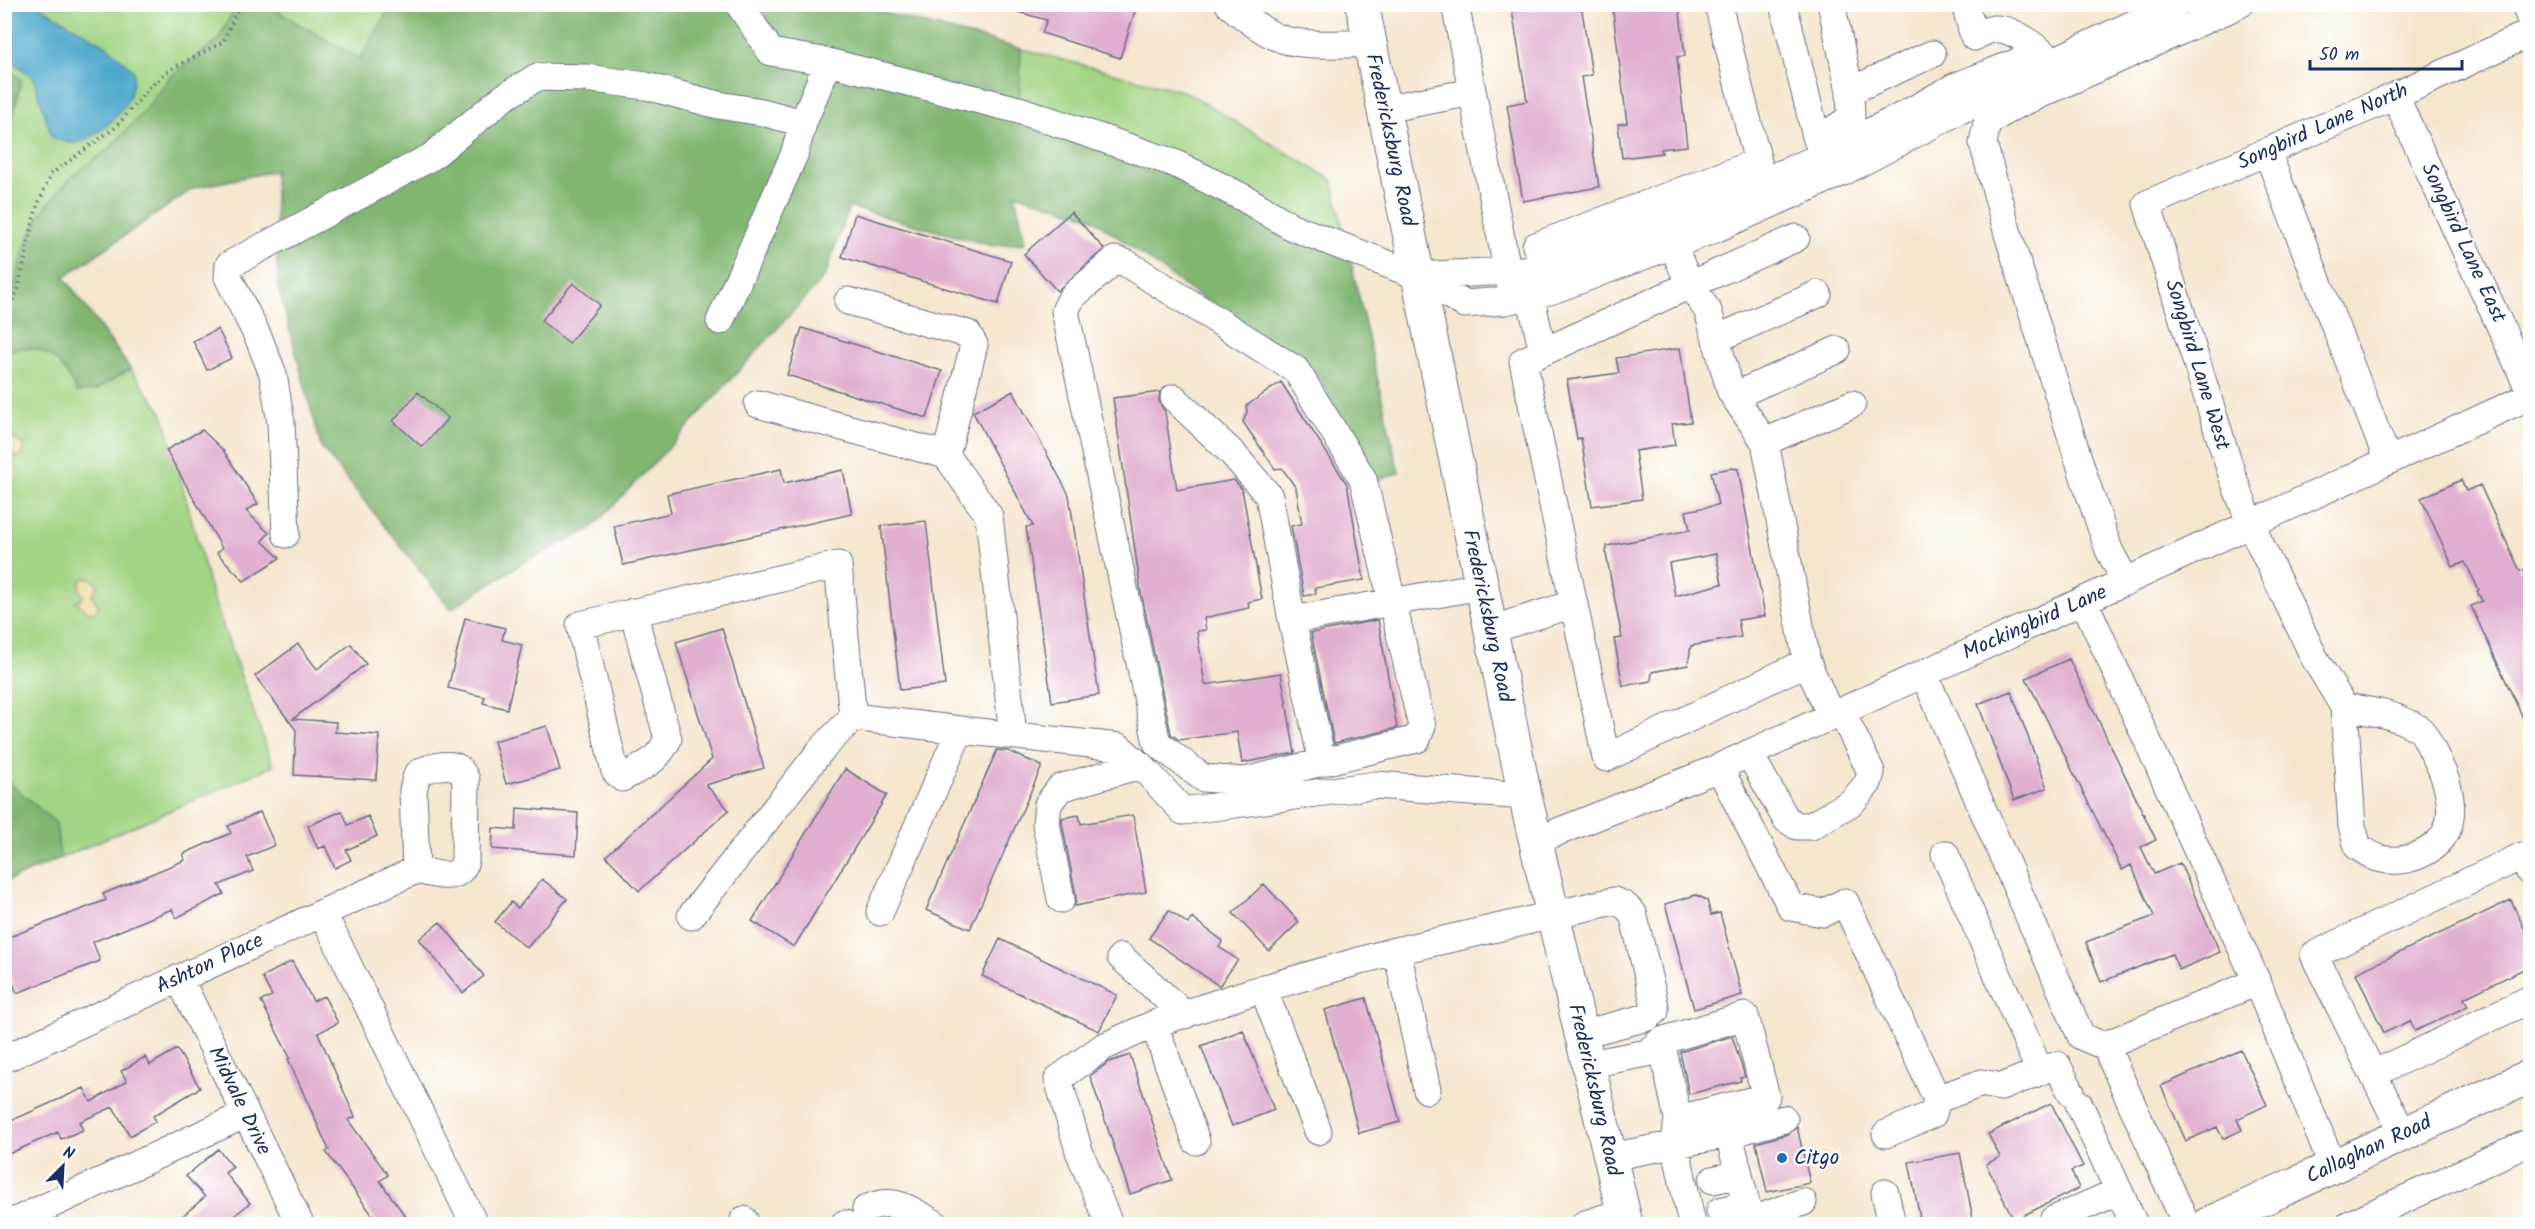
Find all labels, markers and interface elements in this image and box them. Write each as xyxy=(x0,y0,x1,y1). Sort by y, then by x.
scale bar xyxy=(2310,33,2462,71)
text: 50 m xyxy=(2319,41,2359,70)
street label: Fredericksburg Road xyxy=(1356,51,1425,230)
street label: Songbird Lane North xyxy=(2232,74,2414,180)
street label: Songbird Lane East xyxy=(2411,157,2515,329)
street label: Songbird Lane West xyxy=(2155,276,2239,455)
street label: Fredericksburg Road xyxy=(1453,527,1522,706)
street label: Mockingbird Lane xyxy=(1957,576,2113,670)
street label: Ashton Place xyxy=(151,924,270,1003)
street label: Fredericksburg Road xyxy=(1558,1001,1630,1180)
street label: Midvale Drive xyxy=(198,1041,280,1162)
street label: Callaghan Road xyxy=(2301,1106,2438,1194)
north arrow xyxy=(33,1136,93,1196)
text: N xyxy=(59,1140,78,1167)
place label: Citgo xyxy=(1794,1142,1839,1175)
marker: Citgo xyxy=(1775,1151,1789,1165)

